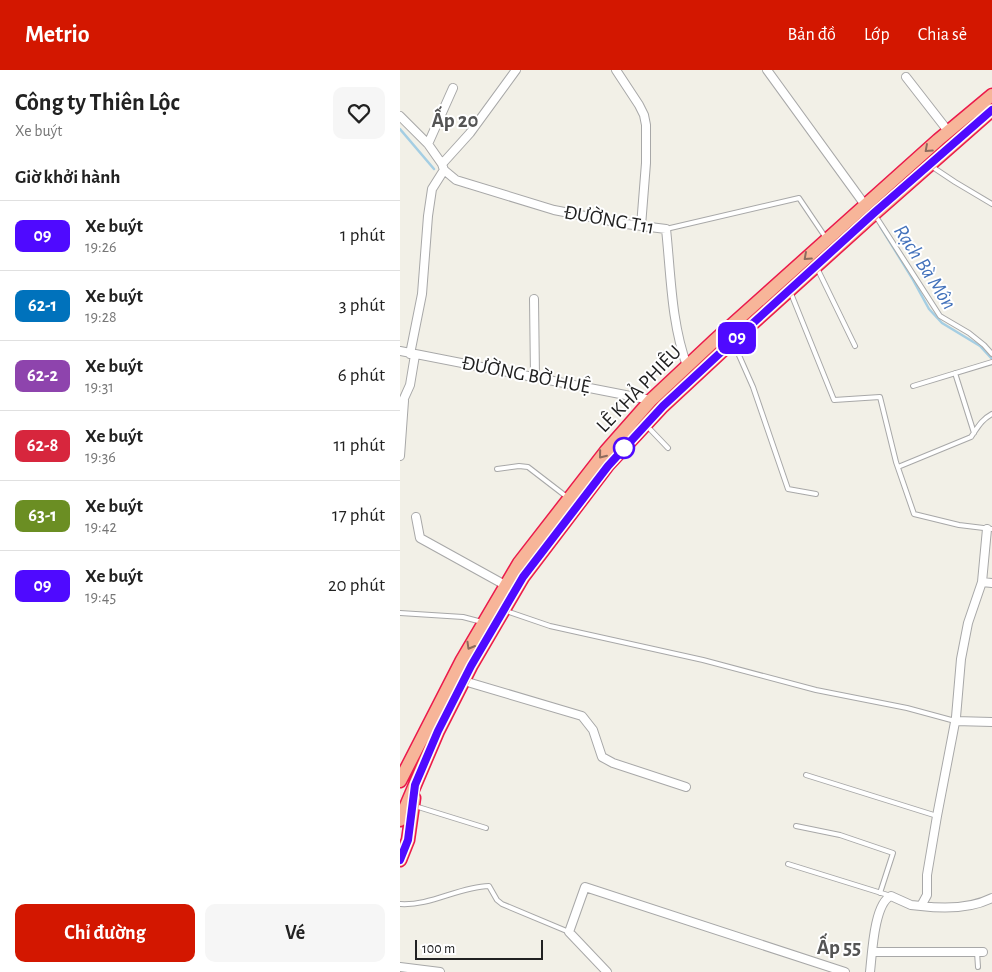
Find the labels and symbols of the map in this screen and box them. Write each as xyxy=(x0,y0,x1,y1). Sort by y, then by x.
district label: Ấp 20 xyxy=(431,106,479,131)
one-way arrow xyxy=(925,143,934,152)
street label: ĐƯỜNG T11 xyxy=(562,201,656,238)
water label: Rạch Bà Môn xyxy=(890,221,960,313)
one-way arrow xyxy=(804,251,813,260)
line badge: 09 xyxy=(714,322,760,354)
street label: LÊ KHẢ PHIÊU xyxy=(592,341,685,436)
street label: ĐƯỜNG BỜ HUỆ xyxy=(460,352,593,397)
unlabelled marker xyxy=(613,437,635,459)
one-way arrow xyxy=(600,449,608,458)
one-way arrow xyxy=(467,640,477,649)
district label: Ấp 55 xyxy=(817,933,861,958)
scale bar xyxy=(415,937,542,960)

